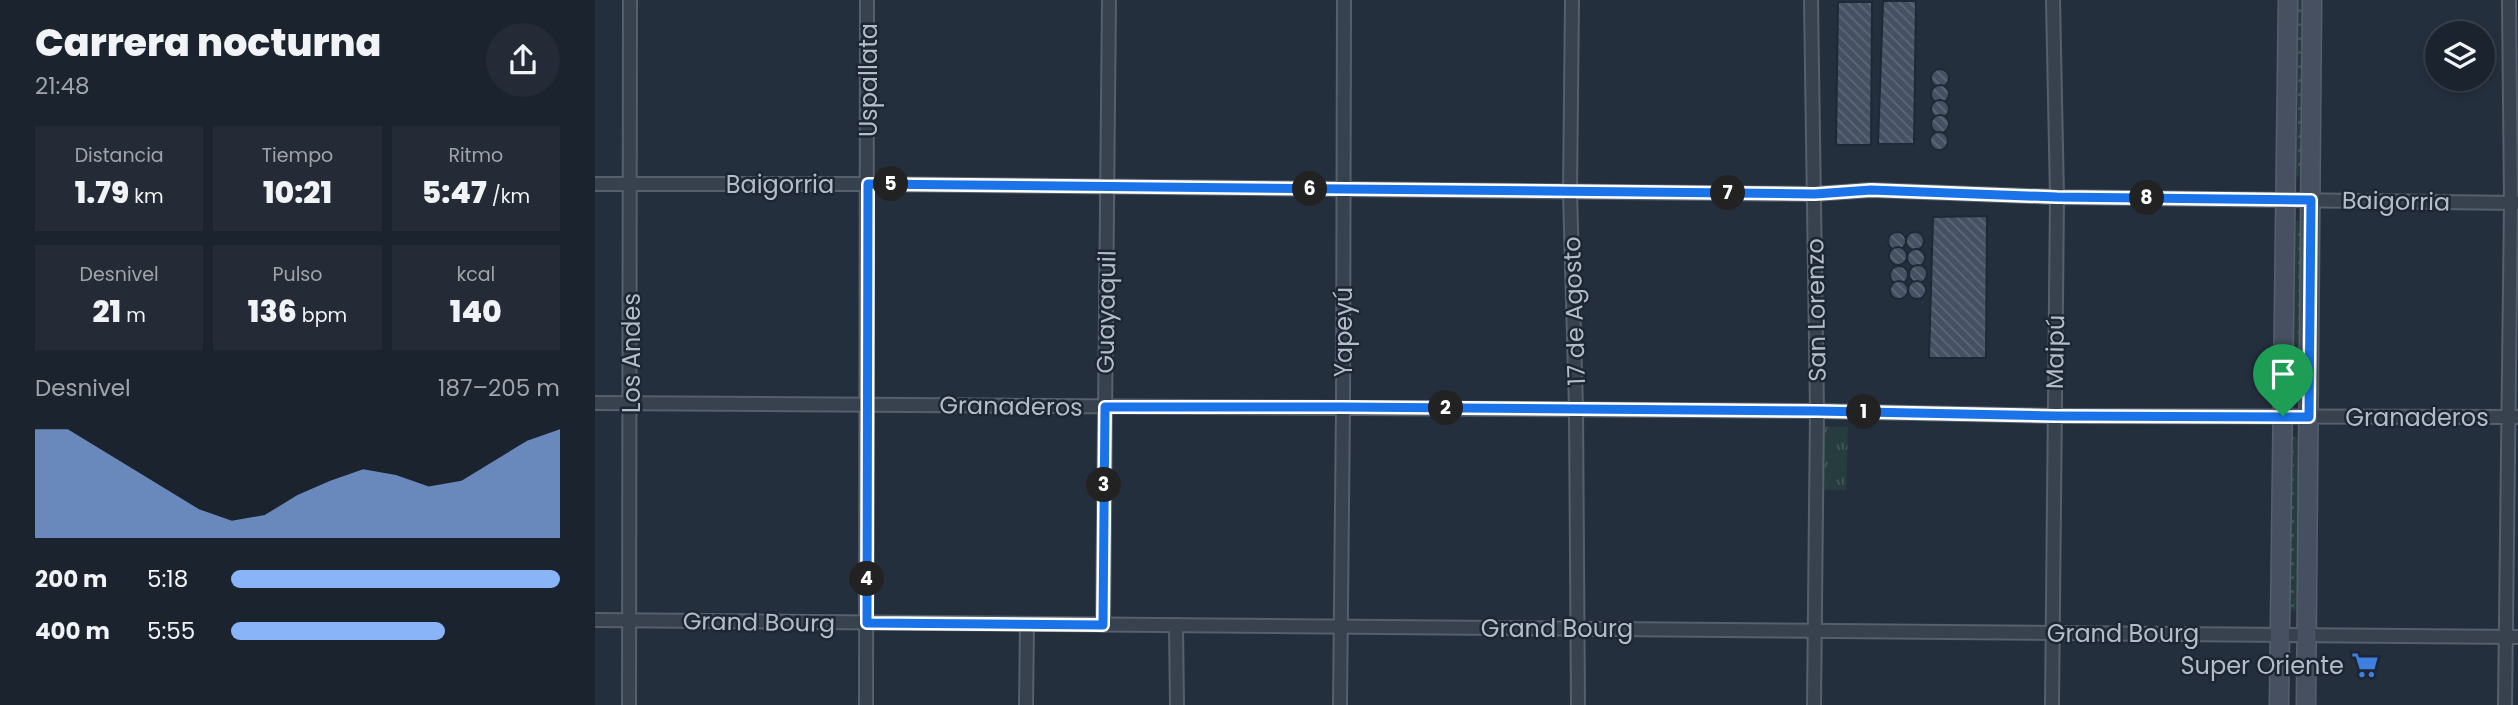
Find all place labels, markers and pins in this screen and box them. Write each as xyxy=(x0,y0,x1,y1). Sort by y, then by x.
pin: 5 xyxy=(873,166,909,202)
pin: 6 xyxy=(1293,172,1327,206)
pin: 7 xyxy=(1711,176,1745,210)
pin: 8 xyxy=(2129,180,2165,216)
pin xyxy=(2253,344,2313,416)
pin: 2 xyxy=(1429,390,1463,426)
pin: 1 xyxy=(1847,394,1881,430)
pin: 3 xyxy=(1086,468,1121,503)
pin: 4 xyxy=(849,562,885,596)
place label: Super Oriente xyxy=(2181,649,2344,682)
supermarket icon: Super Oriente xyxy=(2350,650,2380,680)

